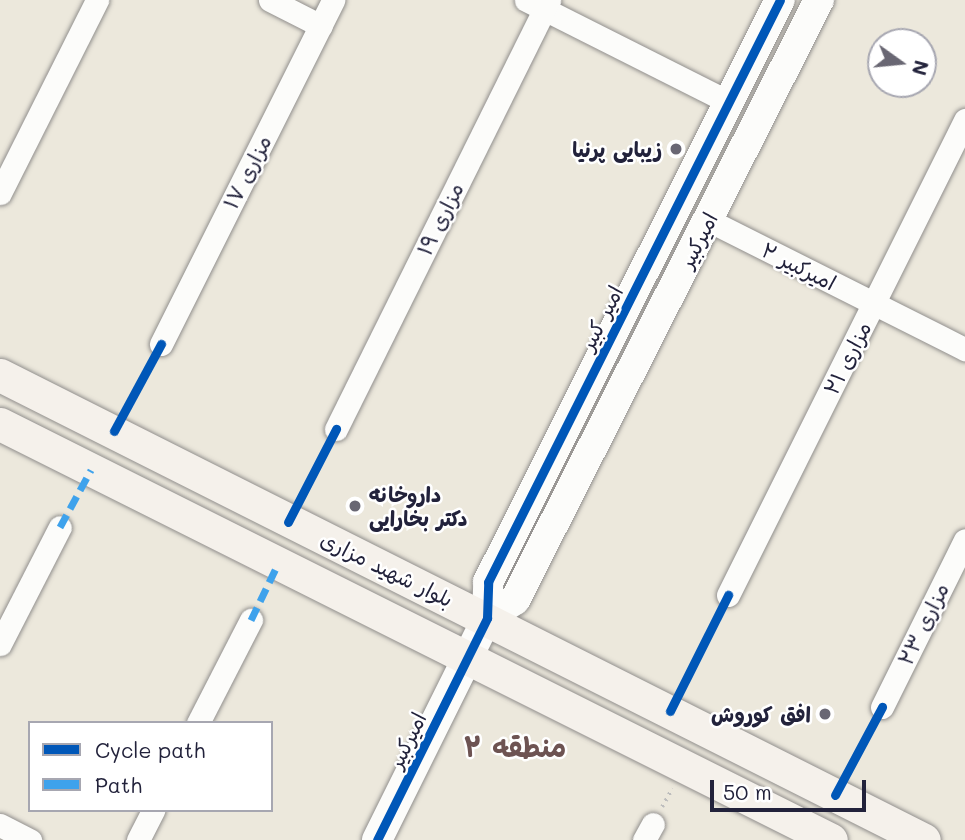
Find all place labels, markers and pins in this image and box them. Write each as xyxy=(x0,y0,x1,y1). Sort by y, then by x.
place label: زیبایی پرنیا xyxy=(572,136,662,162)
marker: زیبایی پرنیا xyxy=(668,141,684,157)
place label: داروخانه دکتر بخارایی xyxy=(369,481,468,531)
marker: داروخانه دکتر بخارایی xyxy=(347,498,363,514)
place label: افق کوروش xyxy=(711,701,811,727)
marker: افق کوروش xyxy=(817,706,833,722)

